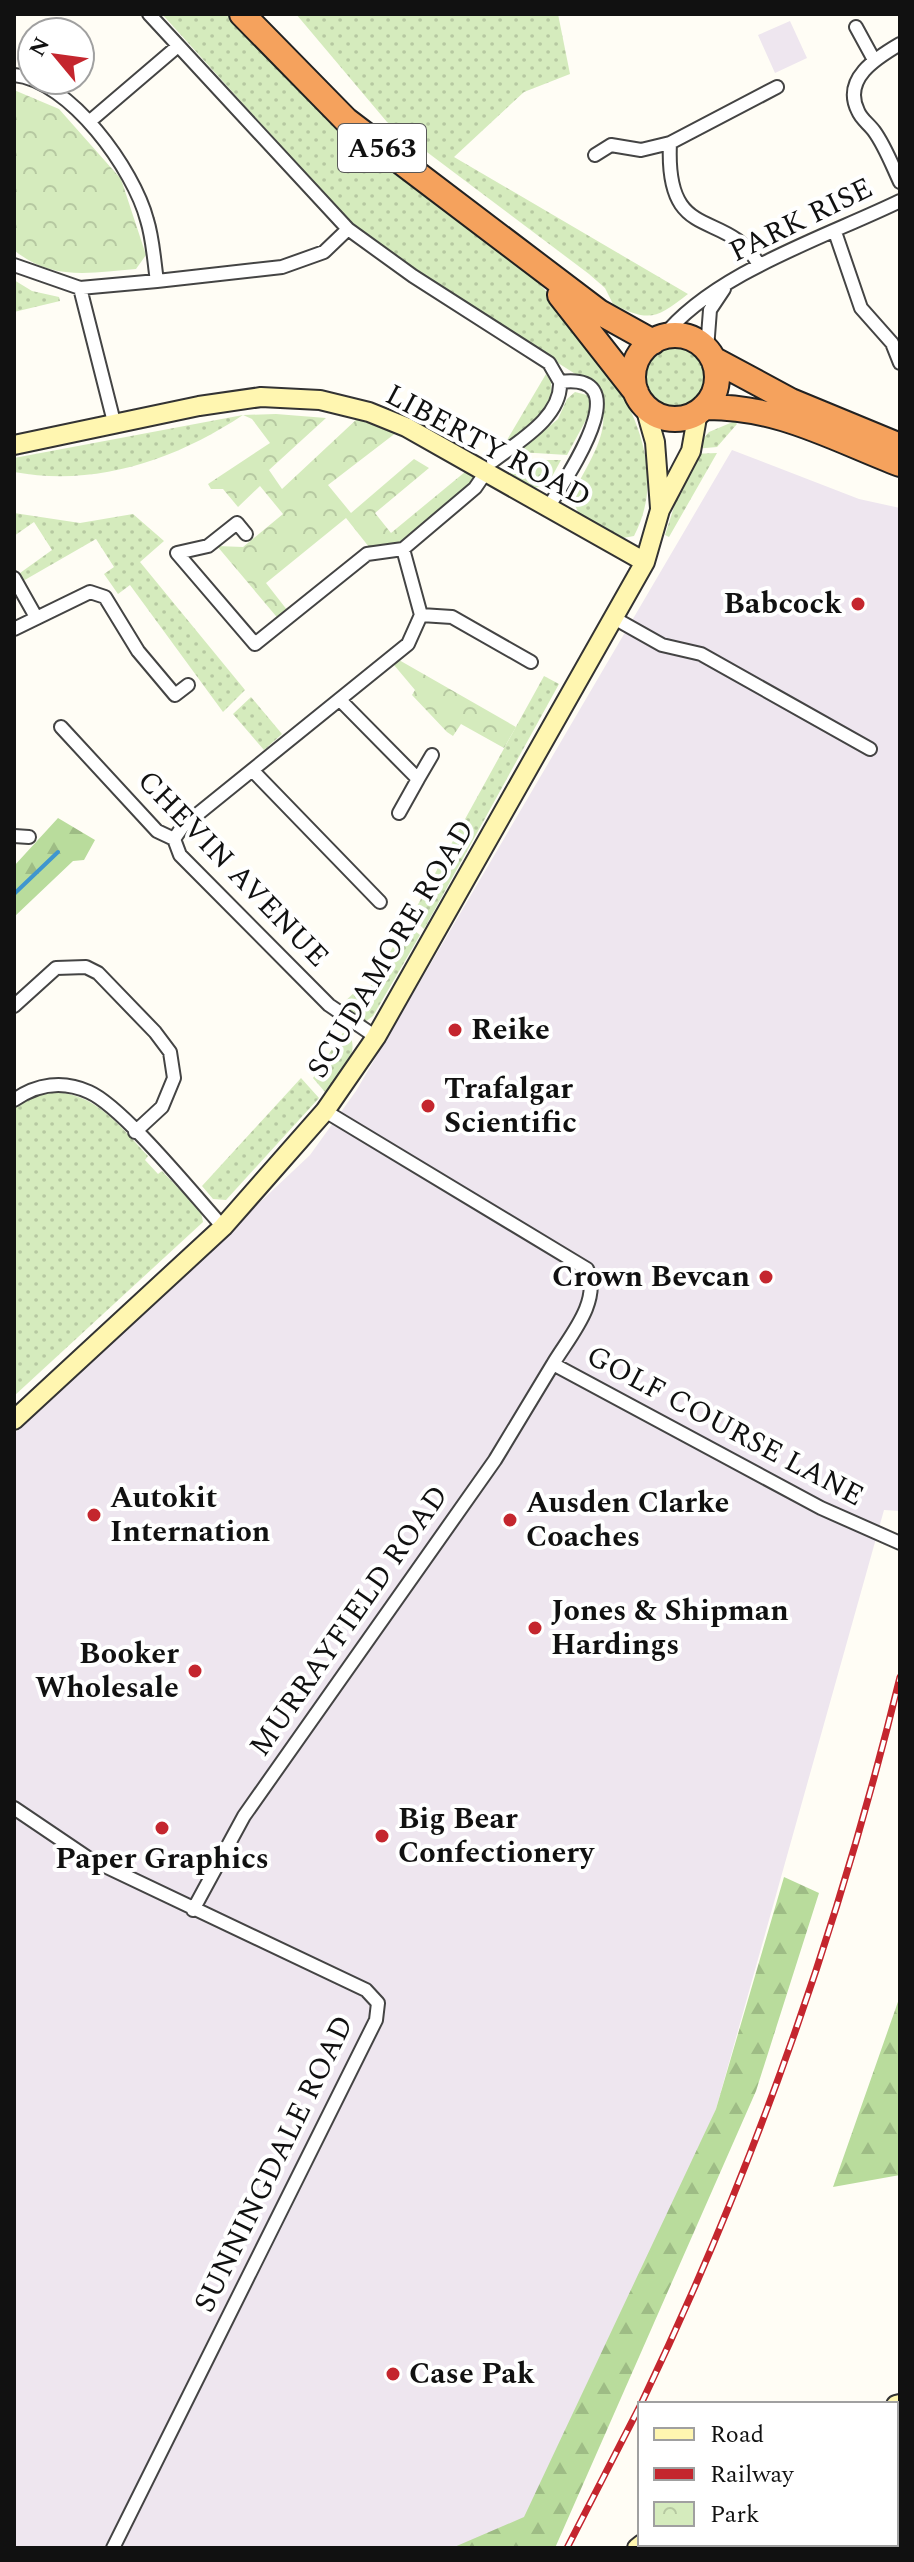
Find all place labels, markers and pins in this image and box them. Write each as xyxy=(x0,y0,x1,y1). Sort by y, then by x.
place label: Babcock xyxy=(724,581,842,627)
marker: Babcock xyxy=(849,595,867,613)
place label: Reike xyxy=(471,1007,550,1053)
marker: Reike xyxy=(446,1021,464,1039)
place label: Trafalgar Scientific xyxy=(444,1066,577,1146)
marker: Trafalgar Scientific xyxy=(419,1097,437,1115)
place label: Crown Bevcan xyxy=(552,1254,750,1300)
marker: Crown Bevcan xyxy=(757,1268,775,1286)
place label: Autokit Internation xyxy=(110,1475,270,1555)
place label: Ausden Clarke Coaches xyxy=(526,1480,729,1560)
marker: Autokit Internation xyxy=(85,1506,103,1524)
marker: Ausden Clarke Coaches xyxy=(501,1511,519,1529)
place label: Jones & Shipman Hardings xyxy=(551,1588,789,1668)
marker: Jones & Shipman Hardings xyxy=(526,1619,544,1637)
place label: Booker Wholesale xyxy=(35,1631,179,1711)
marker: Booker Wholesale xyxy=(186,1662,204,1680)
place label: Big Bear Confectionery xyxy=(398,1796,595,1876)
marker: Paper Graphics xyxy=(153,1819,171,1837)
marker: Big Bear Confectionery xyxy=(373,1827,391,1845)
place label: Paper Graphics xyxy=(55,1836,269,1882)
place label: Case Pak xyxy=(409,2351,535,2397)
marker: Case Pak xyxy=(384,2365,402,2383)

